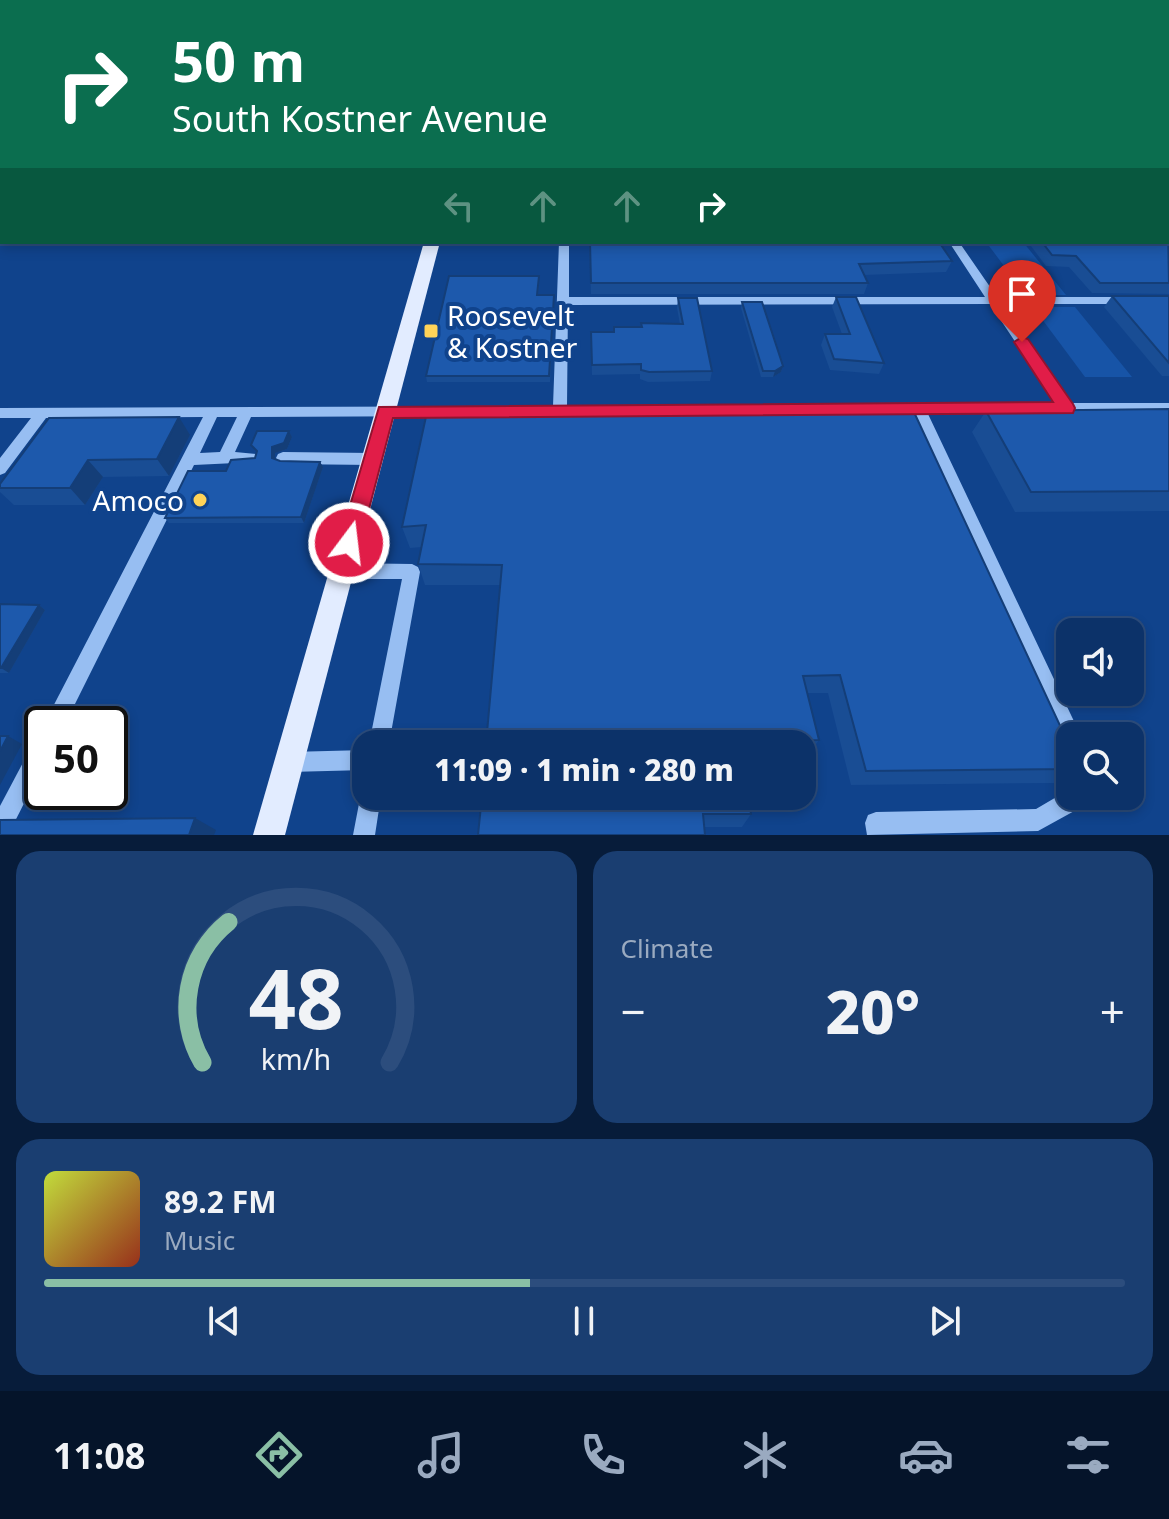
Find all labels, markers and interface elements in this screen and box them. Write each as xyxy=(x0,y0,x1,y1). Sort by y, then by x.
text: 50 m xyxy=(172,22,305,98)
icon: right xyxy=(40,32,144,136)
text: South Kostner Avenue xyxy=(172,94,548,143)
icon: left xyxy=(437,184,481,228)
icon: ahead xyxy=(521,184,565,228)
icon: ahead xyxy=(605,184,649,228)
icon: right xyxy=(689,184,733,228)
pin xyxy=(988,260,1056,342)
icon: arrive xyxy=(1000,272,1044,316)
place label: Roosevelt & Kostner xyxy=(447,296,578,366)
marker: Roosevelt & Kostner xyxy=(422,322,440,340)
place label: Amoco xyxy=(93,481,184,519)
marker: Amoco xyxy=(191,491,209,509)
position arrow xyxy=(307,501,391,585)
map controls xyxy=(1056,618,1144,810)
button: sound xyxy=(1056,618,1144,706)
speed limit sign: 50 xyxy=(24,706,128,810)
button: search xyxy=(1056,722,1144,810)
text: 11:09 · 1 min · 280 m xyxy=(434,749,734,790)
text: Climate xyxy=(621,930,713,966)
text: 48 xyxy=(249,940,344,1053)
text: 20° xyxy=(825,970,920,1052)
text: − xyxy=(621,981,646,1041)
text: + xyxy=(1100,981,1125,1041)
text: km/h xyxy=(261,1039,331,1078)
text: 89.2 FM xyxy=(164,1181,276,1222)
text: Music xyxy=(164,1222,235,1258)
icon: previous xyxy=(202,1299,246,1343)
icon: pause xyxy=(562,1299,606,1343)
icon: next xyxy=(923,1299,967,1343)
icon: directions xyxy=(251,1427,307,1483)
icon: music xyxy=(413,1427,469,1483)
icon: phone xyxy=(575,1427,631,1483)
icon: climate xyxy=(737,1427,793,1483)
icon: car xyxy=(898,1427,954,1483)
icon: filters xyxy=(1060,1427,1116,1483)
text: 11:08 xyxy=(53,1431,145,1480)

